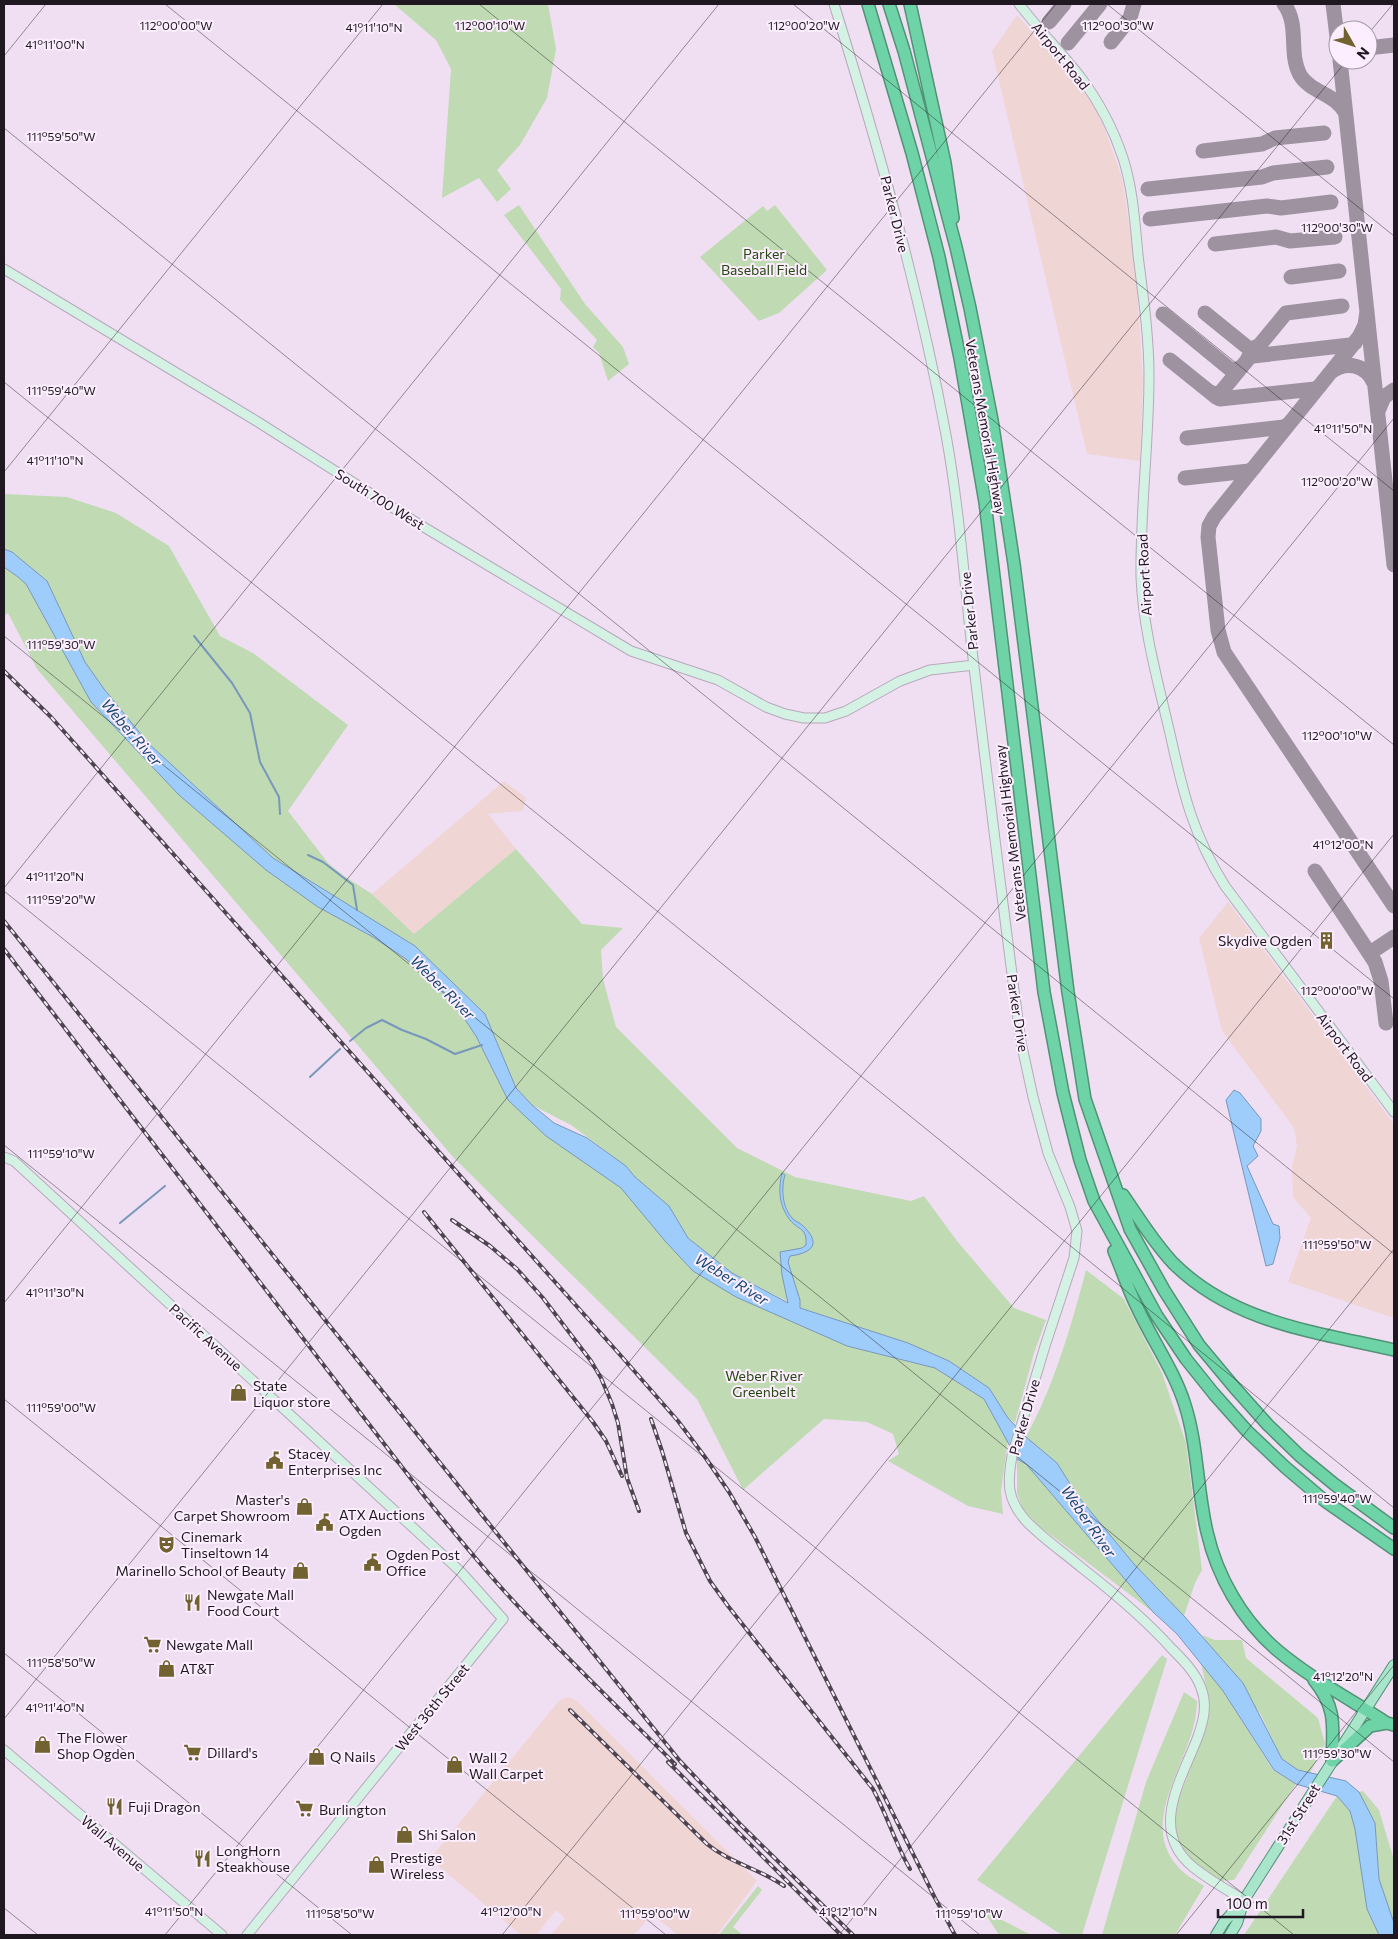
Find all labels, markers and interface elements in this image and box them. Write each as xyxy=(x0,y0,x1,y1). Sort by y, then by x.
text: 112°00'00"W xyxy=(139,18,213,32)
text: 112°00'10"W xyxy=(455,18,525,32)
text: 112°00'20"W xyxy=(768,18,840,32)
text: 112°00'30"W xyxy=(1082,18,1154,32)
street label: Airport Road xyxy=(1029,19,1093,93)
text: 41°11'10"N xyxy=(346,20,402,34)
north arrow xyxy=(1328,20,1378,70)
text: 41°11'00"N xyxy=(25,37,85,51)
text: N xyxy=(1354,44,1373,63)
text: 111°59'50"W xyxy=(26,129,96,143)
street label: Parker Drive xyxy=(877,174,913,254)
text: 112°00'30"W xyxy=(1301,220,1373,234)
park label: Parker Baseball Field xyxy=(721,245,807,278)
street label: Veterans Memorial Highway xyxy=(962,338,1010,516)
text: 111°59'40"W xyxy=(26,383,96,397)
text: 41°11'50"N xyxy=(1314,421,1372,435)
text: 41°11'10"N xyxy=(27,453,83,467)
street label: South 700 West xyxy=(332,465,428,533)
text: 112°00'20"W xyxy=(1301,474,1373,488)
street label: Airport Road xyxy=(1133,534,1155,616)
street label: Parker Drive xyxy=(956,571,982,651)
text: 111°59'30"W xyxy=(26,637,96,651)
water label: Weber River xyxy=(98,695,167,770)
text: 112°00'10"W xyxy=(1302,728,1372,742)
street label: Veterans Memorial Highway xyxy=(991,744,1029,922)
text: 41°12'00"N xyxy=(1312,837,1374,851)
text: 41°11'20"N xyxy=(26,869,84,883)
text: 111°59'20"W xyxy=(27,892,95,906)
building icon: Skydive Ogden xyxy=(1316,930,1336,950)
place label: Skydive Ogden xyxy=(1218,932,1312,949)
water label: Weber River xyxy=(407,951,480,1024)
street label: Parker Drive xyxy=(1003,973,1033,1053)
text: 112°00'00"W xyxy=(1300,983,1374,997)
street label: Airport Road xyxy=(1313,1009,1377,1085)
text: 111°59'10"W xyxy=(27,1146,95,1160)
text: 111°59'50"W xyxy=(1302,1237,1372,1251)
water label: Weber River xyxy=(692,1249,773,1309)
text: 41°11'30"N xyxy=(26,1285,84,1299)
street label: Pacific Avenue xyxy=(166,1300,246,1374)
park label: Weber River Greenbelt xyxy=(725,1367,803,1400)
place label: State Liquor store xyxy=(253,1377,330,1410)
street label: Parker Drive xyxy=(1005,1377,1043,1457)
shop icon: State Liquor store xyxy=(229,1383,249,1403)
text: 111°59'00"W xyxy=(26,1400,96,1414)
place label: Stacey Enterprises Inc xyxy=(288,1445,382,1478)
public building icon: Stacey Enterprises Inc xyxy=(264,1451,284,1471)
water label: Weber River xyxy=(1058,1482,1121,1561)
place label: Master's Carpet Showroom xyxy=(174,1491,290,1524)
text: 111°59'40"W xyxy=(1302,1491,1372,1505)
shop icon: Master's Carpet Showroom xyxy=(294,1497,314,1517)
place label: ATX Auctions Ogden xyxy=(339,1506,425,1539)
public building icon: ATX Auctions Ogden xyxy=(315,1512,335,1532)
place label: Cinemark Tinseltown 14 xyxy=(181,1528,270,1561)
theatre icon: Cinemark Tinseltown 14 xyxy=(157,1534,177,1554)
place label: Ogden Post Office xyxy=(386,1546,460,1579)
public building icon: Ogden Post Office xyxy=(362,1552,382,1572)
shop icon: Marinello School of Beauty xyxy=(290,1560,310,1580)
place label: Marinello School of Beauty xyxy=(116,1562,286,1579)
place label: Newgate Mall Food Court xyxy=(207,1586,294,1619)
restaurant icon: Newgate Mall Food Court xyxy=(183,1592,203,1612)
supermarket icon: Newgate Mall xyxy=(142,1634,162,1654)
place label: Newgate Mall xyxy=(166,1636,253,1653)
text: 111°58'50"W xyxy=(26,1655,96,1669)
shop icon: AT&T xyxy=(156,1658,176,1678)
place label: AT&T xyxy=(180,1660,214,1677)
street label: West 36th Street xyxy=(391,1660,473,1754)
text: 41°12'20"N xyxy=(1313,1669,1373,1683)
text: 41°11'40"N xyxy=(26,1700,84,1714)
place label: The Flower Shop Ogden xyxy=(57,1729,135,1762)
shop icon: The Flower Shop Ogden xyxy=(33,1735,53,1755)
supermarket icon: Dillard's xyxy=(183,1742,203,1762)
place label: Dillard's xyxy=(207,1744,258,1761)
shop icon: Q Nails xyxy=(306,1746,326,1766)
text: 111°59'30"W xyxy=(1302,1746,1372,1760)
place label: Q Nails xyxy=(330,1748,376,1765)
place label: Wall 2 Wall Carpet xyxy=(469,1749,544,1782)
shop icon: Wall 2 Wall Carpet xyxy=(445,1755,465,1775)
street label: 31st Street xyxy=(1273,1780,1323,1847)
restaurant icon: Fuji Dragon xyxy=(104,1796,124,1816)
place label: Fuji Dragon xyxy=(128,1798,200,1815)
supermarket icon: Burlington xyxy=(295,1799,315,1819)
place label: Burlington xyxy=(319,1801,386,1818)
street label: Wall Avenue xyxy=(78,1812,148,1874)
shop icon: Shi Salon xyxy=(394,1824,414,1844)
place label: Shi Salon xyxy=(418,1826,476,1843)
place label: LongHorn Steakhouse xyxy=(216,1842,290,1875)
restaurant icon: LongHorn Steakhouse xyxy=(192,1848,212,1868)
place label: Prestige Wireless xyxy=(390,1849,444,1882)
shop icon: Prestige Wireless xyxy=(366,1855,386,1875)
scale bar xyxy=(1218,1886,1303,1918)
text: 100 m xyxy=(1226,1894,1268,1912)
text: 41°11'50"N xyxy=(145,1904,203,1918)
text: 41°12'00"N xyxy=(480,1904,542,1918)
text: 41°12'10"N xyxy=(819,1904,877,1918)
text: 111°58'50"W xyxy=(305,1906,375,1920)
text: 111°59'00"W xyxy=(620,1906,690,1920)
text: 111°59'10"W xyxy=(935,1906,1003,1920)

